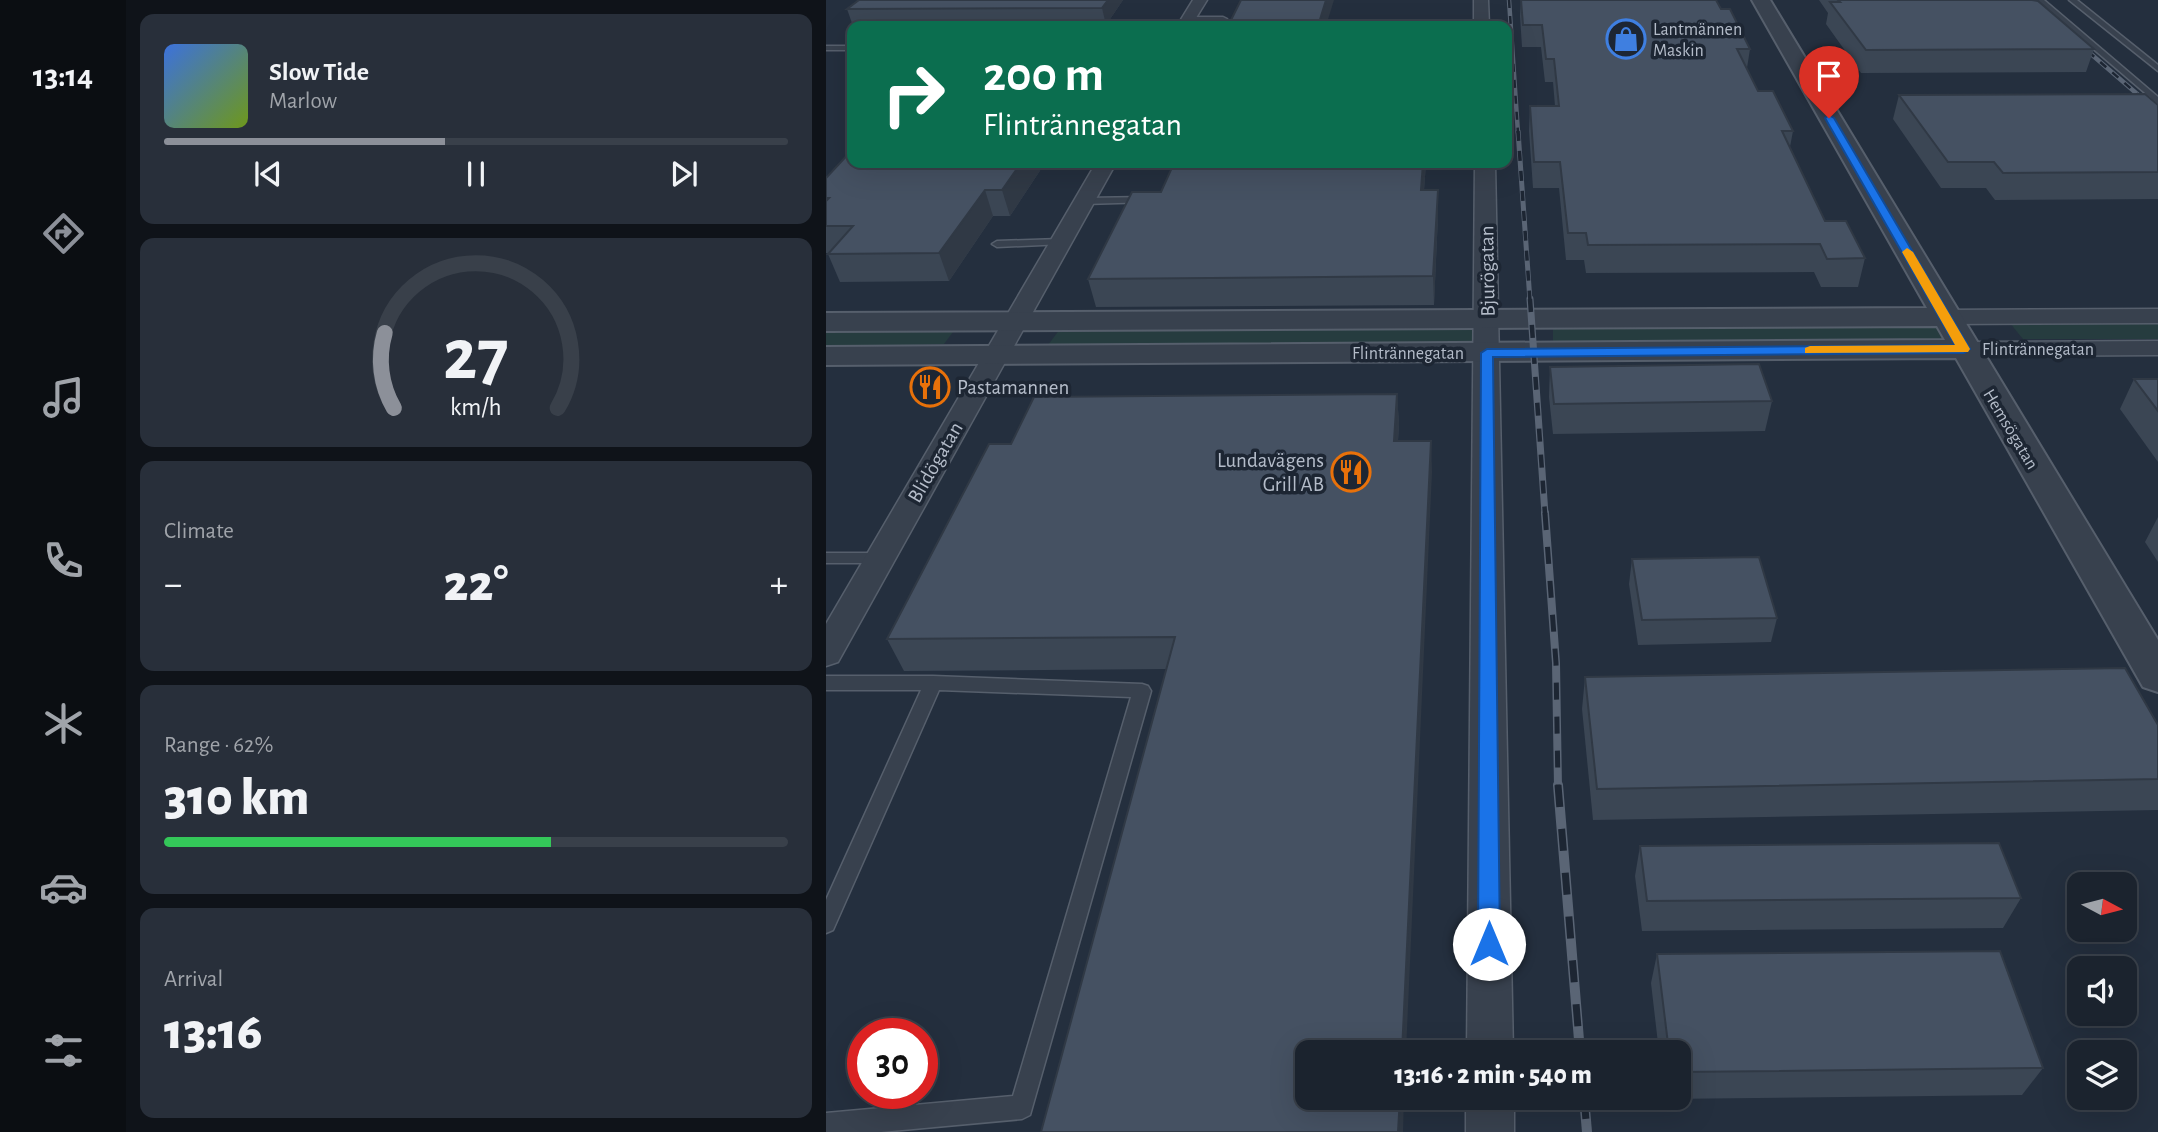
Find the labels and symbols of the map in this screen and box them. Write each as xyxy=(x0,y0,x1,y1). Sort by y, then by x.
shop icon: Lantmännen Maskin xyxy=(1605,18,1647,60)
place label: Lantmännen Maskin xyxy=(1653,21,1742,60)
pin xyxy=(1799,46,1859,118)
street label: Bjurögatan xyxy=(1476,225,1499,317)
street label: Flintrännegatan xyxy=(1982,341,2094,359)
street label: Flintrännegatan xyxy=(1352,345,1464,363)
restaurant icon: Pastamannen xyxy=(909,366,951,408)
place label: Pastamannen xyxy=(957,377,1069,398)
street label: Hemsögatan xyxy=(1979,386,2041,473)
street label: Blidögatan xyxy=(904,418,967,506)
place label: Lundavägens Grill AB xyxy=(1217,450,1324,495)
restaurant icon: Lundavägens Grill AB xyxy=(1330,451,1372,493)
north arrow xyxy=(2067,872,2137,942)
position arrow xyxy=(1452,907,1526,981)
speed limit sign: 30 xyxy=(847,1018,938,1109)

